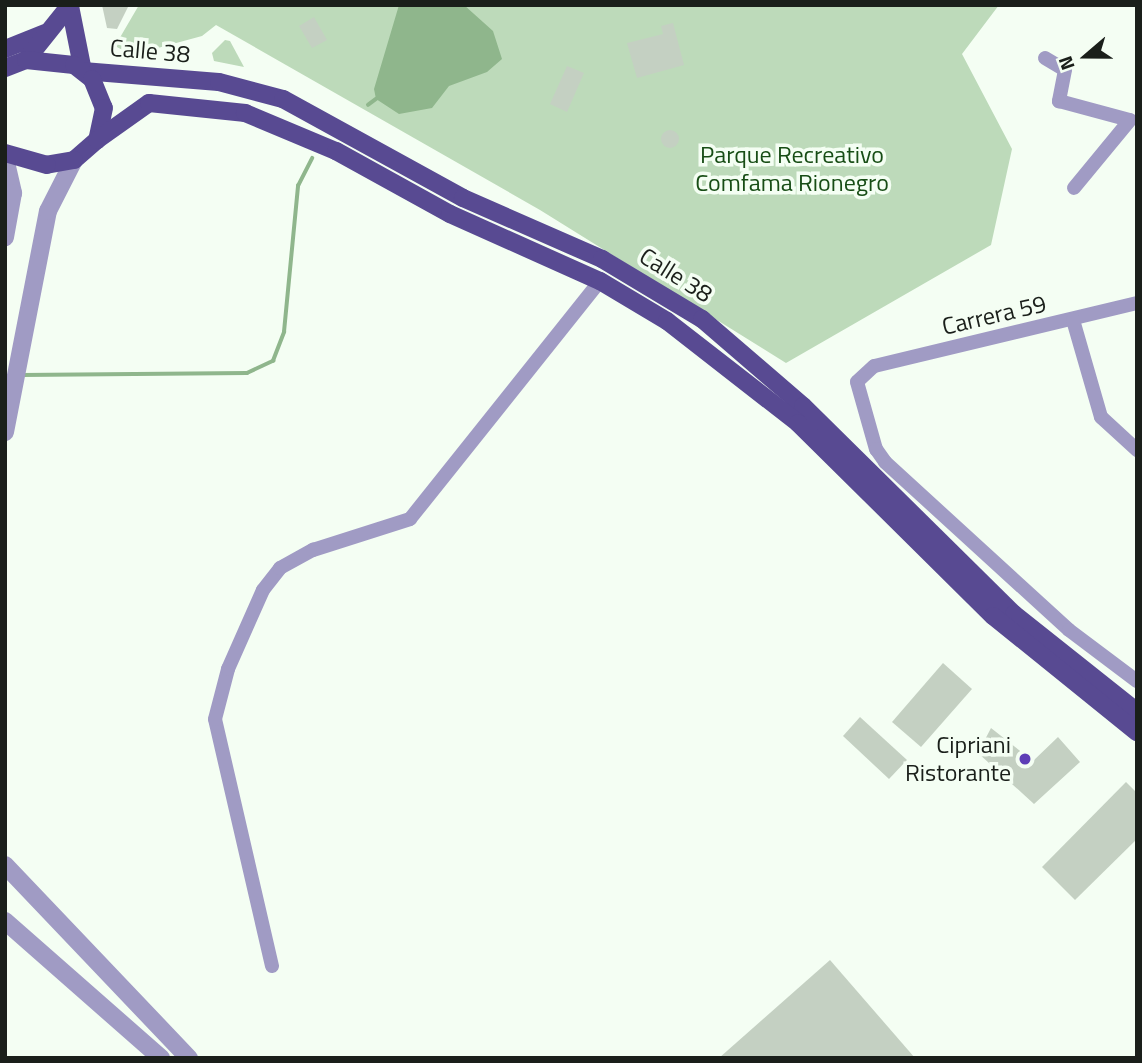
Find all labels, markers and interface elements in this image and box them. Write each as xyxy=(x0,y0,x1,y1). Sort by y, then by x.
north arrow xyxy=(1051,21,1121,91)
street label: Calle 38 xyxy=(109,33,191,69)
text: N xyxy=(1050,52,1082,75)
park label: Parque Recreativo Comfama Rionegro xyxy=(695,141,889,197)
street label: Calle 38 xyxy=(634,241,718,309)
street label: Carrera 59 xyxy=(939,289,1049,341)
place label: Cipriani Ristorante xyxy=(905,731,1011,787)
marker: Cipriani Ristorante xyxy=(1017,751,1033,767)

